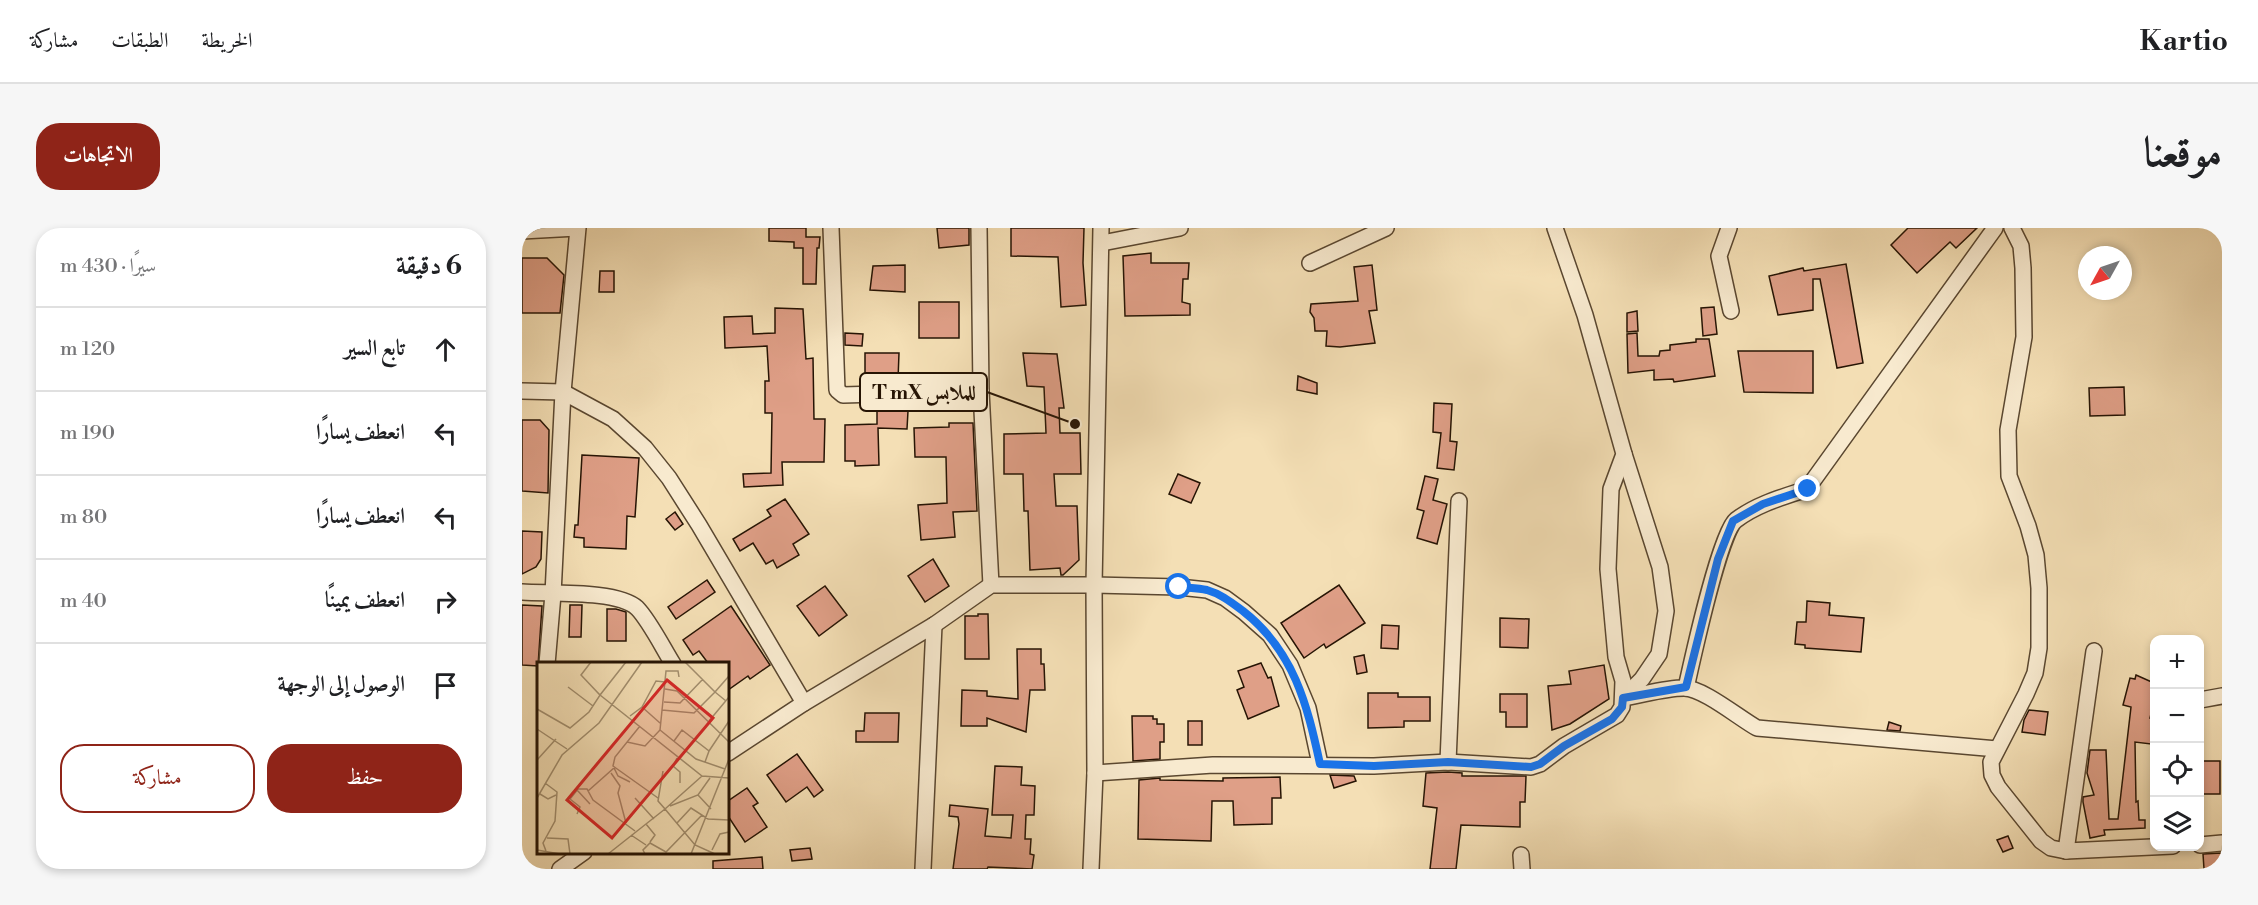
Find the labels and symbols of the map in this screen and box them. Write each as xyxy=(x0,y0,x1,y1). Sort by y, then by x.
north arrow xyxy=(2078,246,2132,300)
callout: T mX للملابس xyxy=(860,373,987,411)
text: T mX للملابس xyxy=(872,381,976,406)
route end xyxy=(1794,475,1820,501)
route start xyxy=(1165,573,1191,599)
inset map xyxy=(537,662,729,854)

